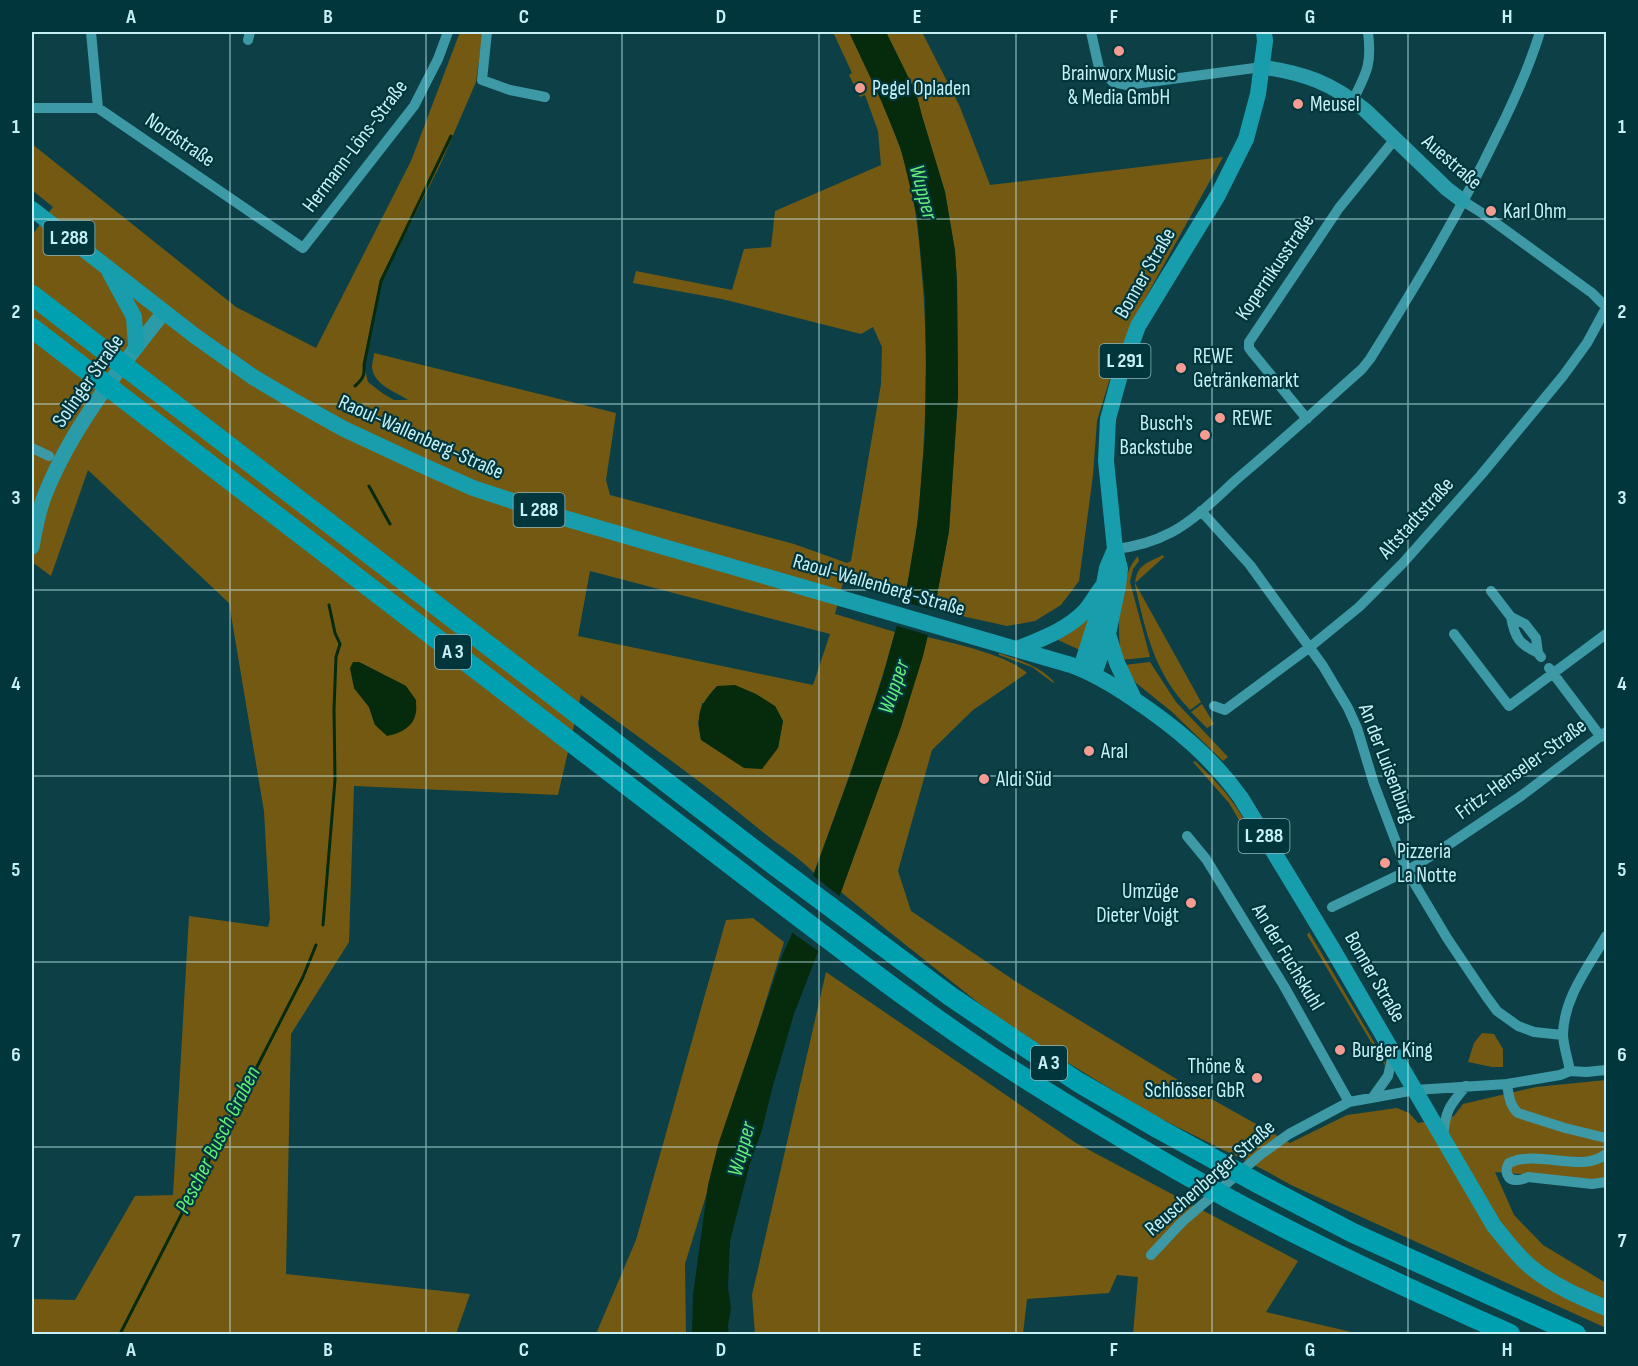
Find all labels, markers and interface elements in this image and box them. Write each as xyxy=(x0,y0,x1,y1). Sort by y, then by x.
text: A xyxy=(125,5,136,29)
text: B xyxy=(323,5,333,29)
text: C xyxy=(519,5,529,29)
text: D xyxy=(716,5,726,29)
text: E xyxy=(913,5,921,29)
text: F xyxy=(1110,5,1118,29)
text: G xyxy=(1305,5,1315,29)
text: H xyxy=(1502,5,1512,29)
marker: Brainworx Music & Media GmbH xyxy=(1112,44,1126,58)
place label: Brainworx Music & Media GmbH xyxy=(1062,61,1176,110)
street label: Hermann-Löns-Straße xyxy=(297,75,413,217)
place label: Pegel Opladen xyxy=(872,76,971,101)
marker: Pegel Opladen xyxy=(853,81,867,95)
place label: Meusel xyxy=(1310,92,1360,117)
marker: Meusel xyxy=(1291,97,1305,111)
street label: Nordstraße xyxy=(140,108,220,172)
text: 1 xyxy=(12,115,20,139)
text: 1 xyxy=(1618,115,1626,139)
street label: Auestraße xyxy=(1416,129,1487,195)
water label: Wupper xyxy=(903,162,943,223)
place label: Karl Ohm xyxy=(1503,199,1567,224)
marker: Karl Ohm xyxy=(1484,204,1498,218)
street label: Kopernikusstraße xyxy=(1230,209,1320,325)
road number: L 288 xyxy=(44,221,94,255)
street label: Bonner Straße xyxy=(1109,223,1181,323)
text: 2 xyxy=(12,300,20,324)
text: 2 xyxy=(1618,300,1626,324)
street label: Solinger Straße xyxy=(47,330,129,432)
road number: L 291 xyxy=(1100,344,1150,378)
place label: REWE Getränkemarkt xyxy=(1193,344,1299,393)
marker: REWE Getränkemarkt xyxy=(1174,361,1188,375)
street label: Raoul-Wallenberg-Straße xyxy=(335,389,507,485)
place label: REWE xyxy=(1232,406,1273,431)
place label: Busch's Backstube xyxy=(1120,411,1193,460)
marker: REWE xyxy=(1213,411,1227,425)
marker: Busch's Backstube xyxy=(1198,428,1212,442)
street label: Altstadtstraße xyxy=(1372,472,1459,565)
text: 3 xyxy=(12,486,21,510)
text: 3 xyxy=(1618,486,1627,510)
road number: L 288 xyxy=(514,493,564,527)
street label: Raoul-Wallenberg-Straße xyxy=(790,548,968,622)
road number: A 3 xyxy=(435,635,471,669)
water label: Wupper xyxy=(872,656,916,718)
text: 4 xyxy=(11,672,21,696)
text: 4 xyxy=(1617,672,1627,696)
street label: An der Luisenburg xyxy=(1353,699,1421,826)
street label: Fritz-Henseler-Straße xyxy=(1451,713,1591,825)
place label: Aral xyxy=(1100,739,1128,764)
marker: Aral xyxy=(1082,744,1096,758)
place label: Aldi Süd xyxy=(995,767,1052,792)
marker: Aldi Süd xyxy=(977,772,991,786)
road number: L 288 xyxy=(1238,819,1290,853)
place label: Pizzeria La Notte xyxy=(1397,839,1457,888)
marker: Pizzeria La Notte xyxy=(1378,856,1392,870)
text: 5 xyxy=(12,858,21,882)
text: 5 xyxy=(1618,858,1627,882)
place label: Umzüge Dieter Voigt xyxy=(1096,879,1179,928)
marker: Umzüge Dieter Voigt xyxy=(1184,896,1198,910)
street label: An der Fuchskuhl xyxy=(1246,898,1330,1015)
street label: Bonner Straße xyxy=(1339,927,1411,1027)
place label: Burger King xyxy=(1352,1038,1433,1063)
text: 6 xyxy=(11,1043,21,1067)
marker: Burger King xyxy=(1333,1043,1347,1057)
text: 6 xyxy=(1617,1043,1627,1067)
road number: A 3 xyxy=(1031,1046,1067,1080)
place label: Thöne & Schlösser GbR xyxy=(1144,1054,1245,1103)
water label: Pescher Busch Graben xyxy=(169,1062,267,1218)
marker: Thöne & Schlösser GbR xyxy=(1250,1071,1264,1085)
street label: Reuschenberger Straße xyxy=(1140,1115,1280,1241)
water label: Wupper xyxy=(722,1118,762,1179)
text: 7 xyxy=(12,1229,21,1253)
text: 7 xyxy=(1618,1229,1627,1253)
text: A xyxy=(125,1338,136,1362)
text: B xyxy=(323,1338,333,1362)
text: C xyxy=(519,1338,529,1362)
text: D xyxy=(716,1338,726,1362)
text: E xyxy=(913,1338,921,1362)
text: F xyxy=(1110,1338,1118,1362)
text: G xyxy=(1305,1338,1315,1362)
text: H xyxy=(1502,1338,1512,1362)

